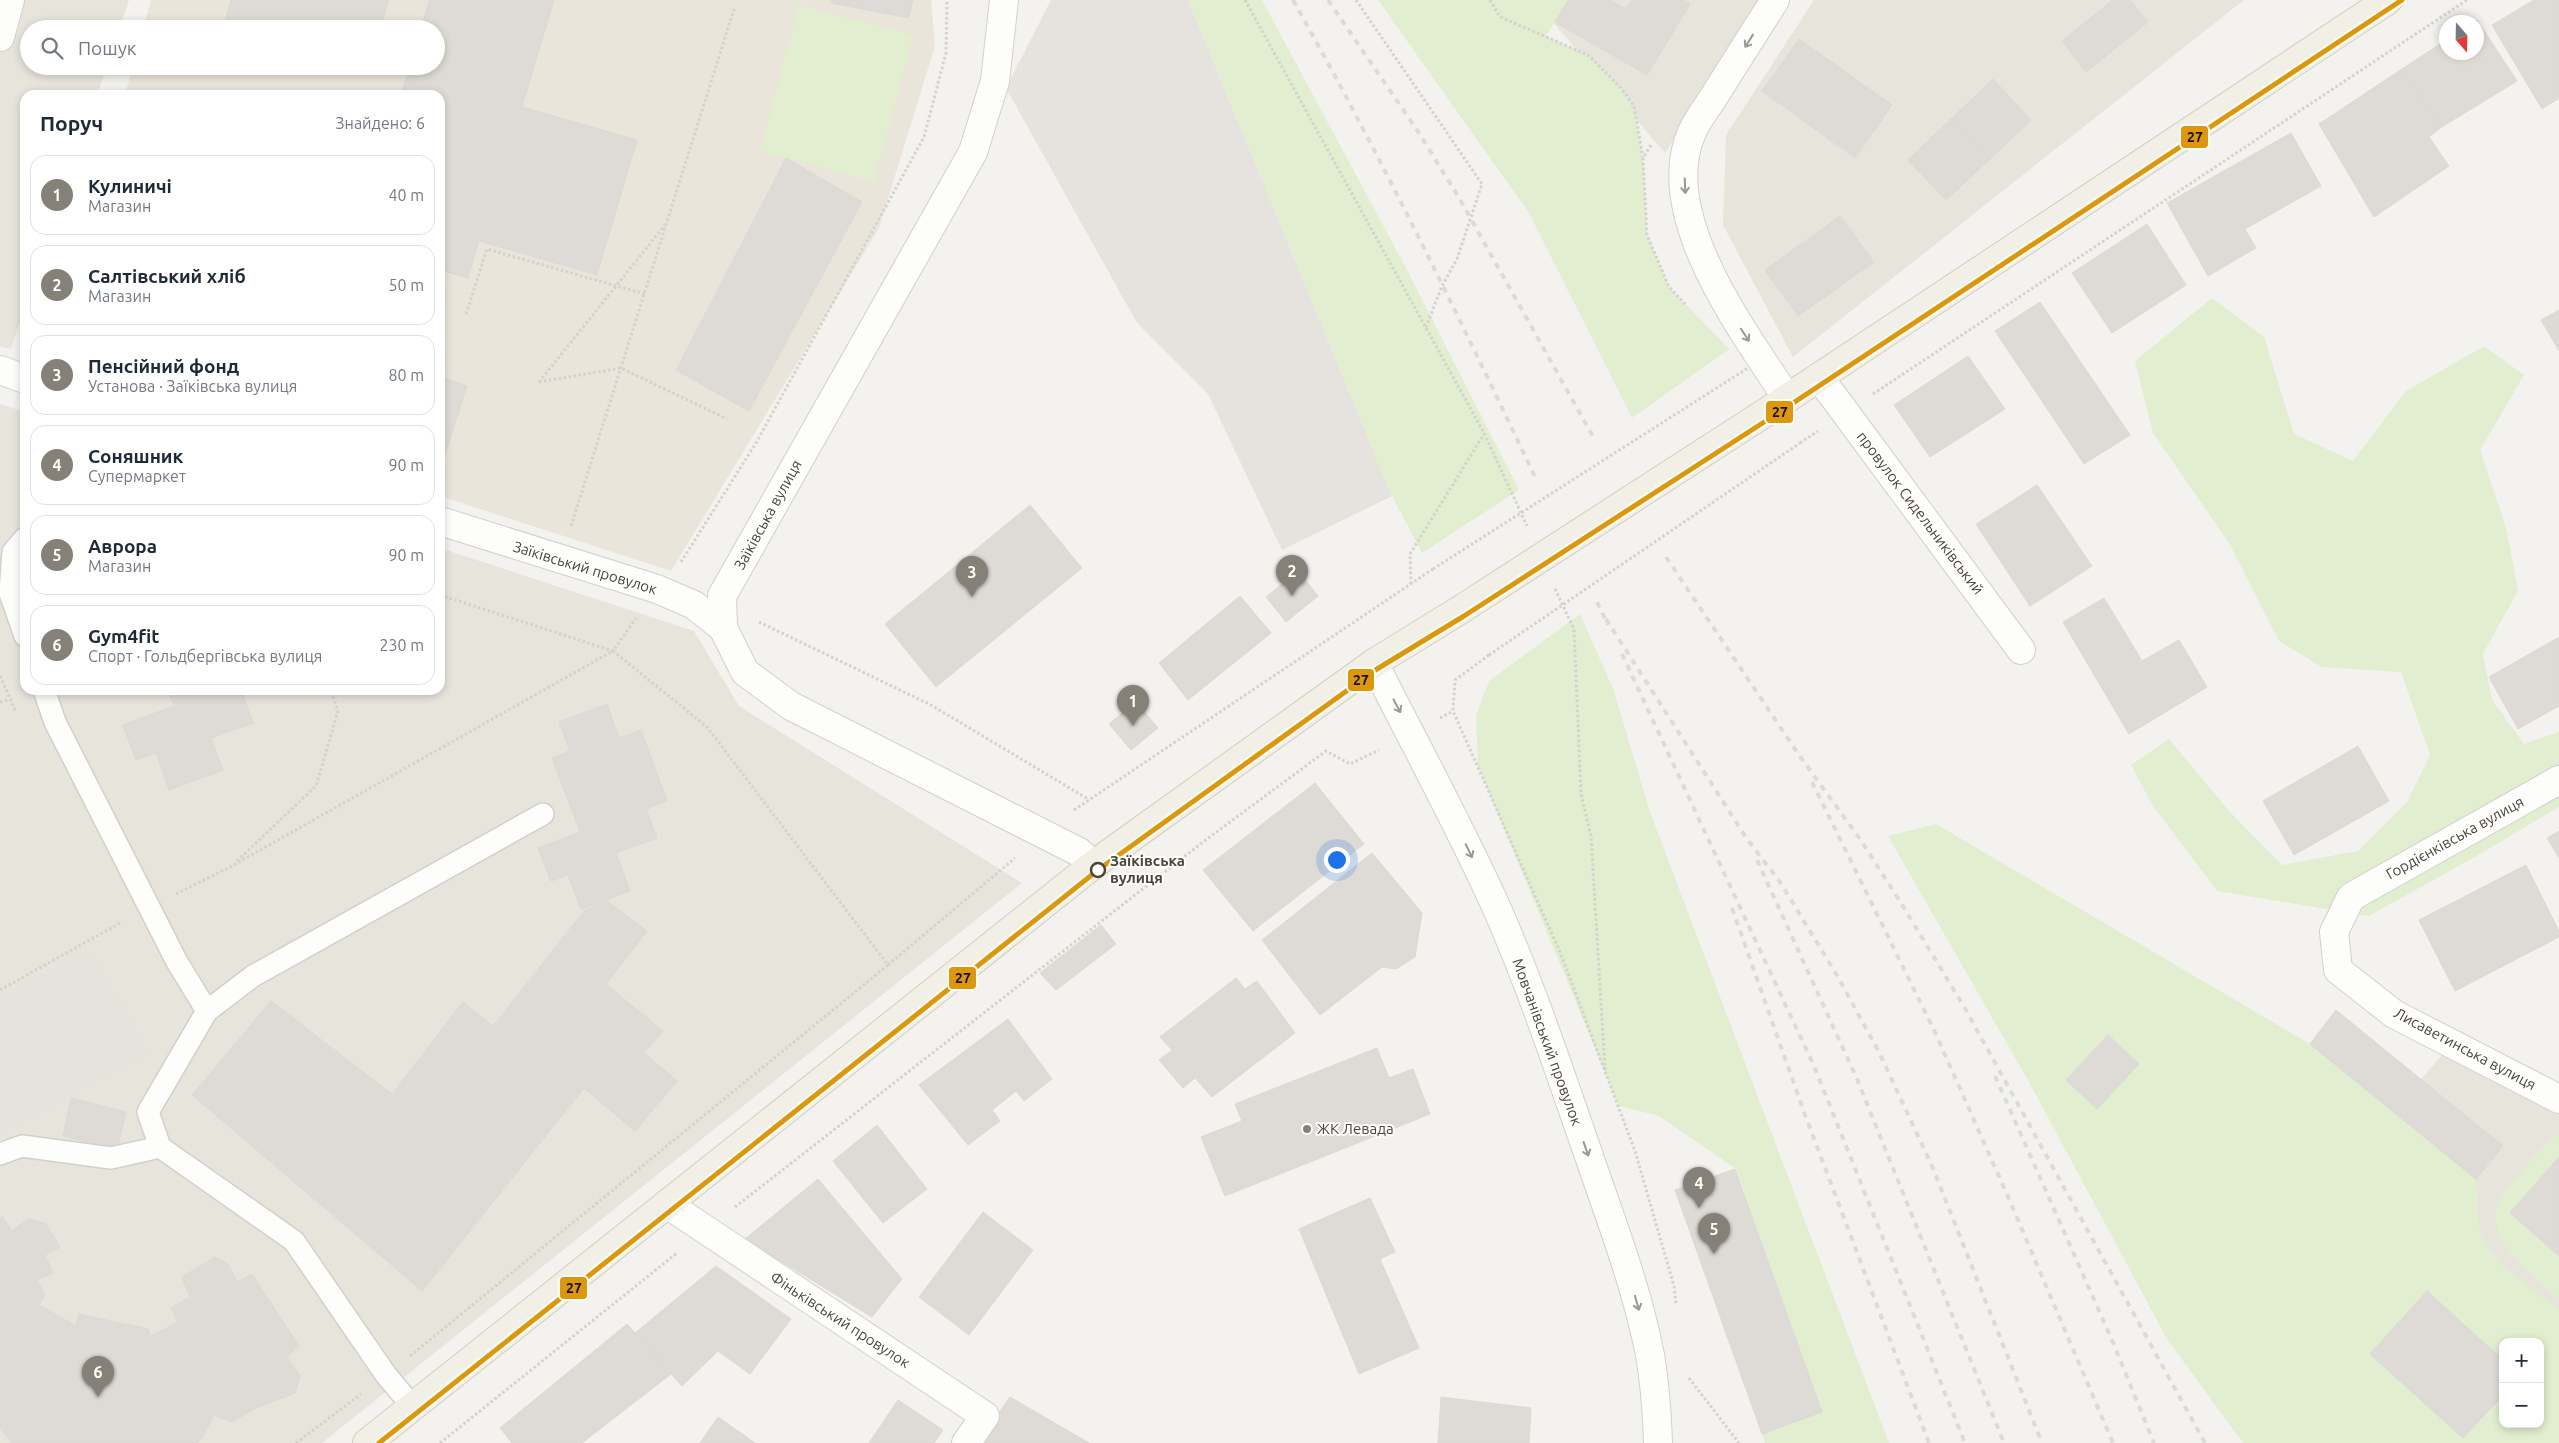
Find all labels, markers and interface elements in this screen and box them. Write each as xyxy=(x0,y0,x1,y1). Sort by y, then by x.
north arrow xyxy=(2439,15,2484,60)
search box xyxy=(20,20,445,75)
icon: search xyxy=(38,34,66,62)
one-way arrow xyxy=(1744,34,1754,48)
text: Пошук xyxy=(78,37,137,59)
text: Поруч xyxy=(40,111,103,135)
text: Знайдено: 6 xyxy=(336,114,425,132)
line badge: 27 xyxy=(2180,125,2209,149)
text: 27 xyxy=(2187,129,2203,145)
text: Кулиничі xyxy=(88,175,172,197)
one-way arrow xyxy=(1680,178,1690,194)
text: 1 xyxy=(52,186,62,204)
text: 40 m xyxy=(388,186,424,204)
text: Магазин xyxy=(88,197,151,215)
text: Салтівський хліб xyxy=(88,265,246,287)
text: 2 xyxy=(52,276,62,294)
text: 50 m xyxy=(388,276,424,294)
text: Магазин xyxy=(88,287,151,305)
one-way arrow xyxy=(1740,328,1750,342)
text: Пенсійний фонд xyxy=(88,355,239,377)
text: 3 xyxy=(52,366,62,384)
text: 80 m xyxy=(388,366,424,384)
text: Установа · Заїківська вулиця xyxy=(88,377,297,395)
line badge: 27 xyxy=(1765,400,1794,424)
text: 27 xyxy=(1772,404,1788,420)
street label: провулок Сидельниківський xyxy=(1854,428,1987,597)
text: Соняшник xyxy=(88,445,183,467)
text: 4 xyxy=(52,456,62,474)
text: 90 m xyxy=(388,456,424,474)
street label: Заїківська вулиця xyxy=(730,457,805,573)
text: Супермаркет xyxy=(88,467,186,485)
text: Аврора xyxy=(88,535,157,557)
street label: Заїківський провулок xyxy=(511,537,660,598)
text: 5 xyxy=(52,546,62,564)
text: 90 m xyxy=(388,546,424,564)
pin: 2 xyxy=(1276,555,1308,596)
pin: 3 xyxy=(956,556,988,597)
text: Магазин xyxy=(88,557,151,575)
text: Gym4fit xyxy=(88,625,159,647)
text: 6 xyxy=(52,636,62,654)
text: 230 m xyxy=(379,636,424,654)
text: Спорт · Гольдбергівська вулиця xyxy=(88,647,322,665)
line badge: 27 xyxy=(1347,668,1375,692)
text: 27 xyxy=(1353,672,1369,688)
pin: 1 xyxy=(1117,685,1149,726)
one-way arrow xyxy=(1392,698,1402,712)
street label: Гордієнківська вулиця xyxy=(2383,793,2527,883)
one-way arrow xyxy=(1465,843,1474,858)
your location xyxy=(1324,847,1350,873)
place label: Заїківська вулиця xyxy=(1110,852,1185,886)
marker: Заїківська вулиця xyxy=(1090,862,1106,878)
street label: Мовчанівський провулок xyxy=(1509,956,1586,1128)
line badge: 27 xyxy=(948,966,977,990)
text: 27 xyxy=(955,970,971,986)
street label: Лисаветинська вулиця xyxy=(2391,1004,2539,1093)
place label: ЖК Левада xyxy=(1317,1120,1394,1137)
marker: ЖК Левада xyxy=(1301,1123,1313,1135)
one-way arrow xyxy=(1582,1140,1592,1156)
pin: 4 xyxy=(1683,1167,1715,1208)
pin: 5 xyxy=(1698,1213,1730,1254)
street label: Фіньківський провулок xyxy=(767,1268,914,1371)
line badge: 27 xyxy=(559,1276,588,1300)
text: 27 xyxy=(566,1280,582,1296)
one-way arrow xyxy=(1632,1295,1642,1311)
map controls xyxy=(2499,1338,2544,1428)
button: + xyxy=(2499,1338,2544,1383)
pin: 6 xyxy=(82,1356,114,1397)
button: − xyxy=(2499,1383,2544,1428)

